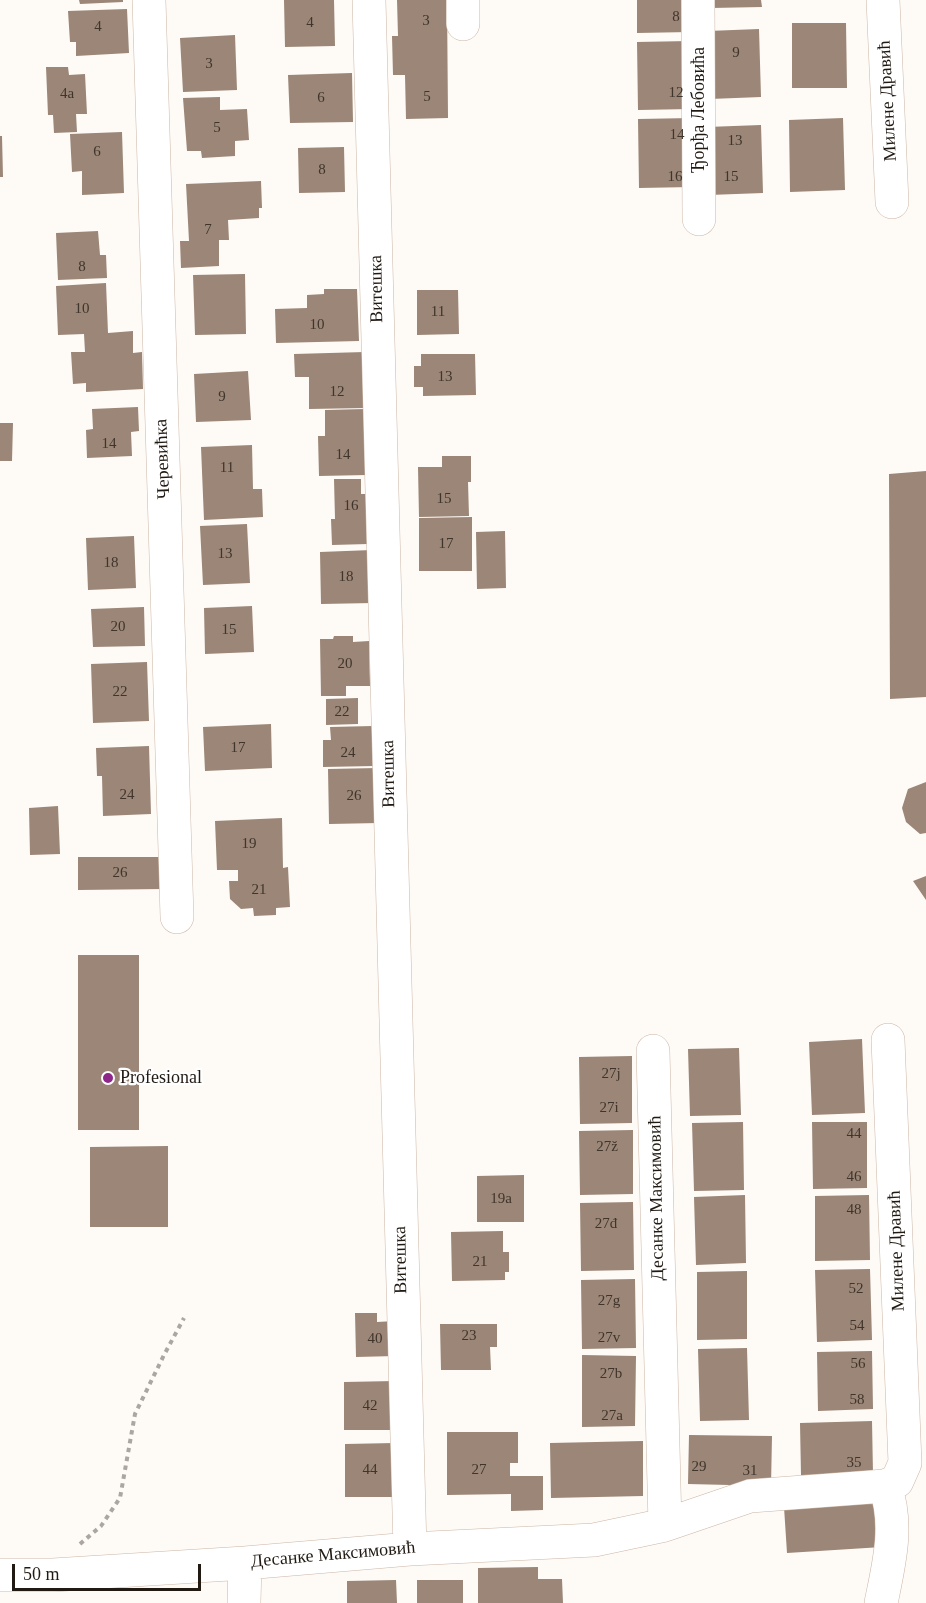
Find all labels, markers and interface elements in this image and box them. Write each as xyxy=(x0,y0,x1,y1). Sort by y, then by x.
house number: 8 xyxy=(672,8,680,26)
house number: 3 xyxy=(422,12,430,30)
house number: 4 xyxy=(306,14,314,32)
house number: 4 xyxy=(94,18,102,36)
street label: Милене Дравић xyxy=(874,40,902,162)
house number: 9 xyxy=(732,44,740,62)
street label: Ђорђа Лебовића xyxy=(688,47,710,173)
house number: 3 xyxy=(205,55,213,73)
house number: 12 xyxy=(668,84,684,102)
house number: 4a xyxy=(60,85,74,103)
house number: 5 xyxy=(423,88,431,106)
house number: 6 xyxy=(317,89,325,107)
house number: 5 xyxy=(213,119,221,137)
house number: 14 xyxy=(670,126,684,144)
house number: 13 xyxy=(728,132,742,150)
house number: 6 xyxy=(93,143,101,161)
house number: 8 xyxy=(318,161,326,179)
house number: 16 xyxy=(668,168,682,186)
house number: 15 xyxy=(724,168,738,186)
house number: 7 xyxy=(204,221,212,239)
street label: Витешка xyxy=(366,255,388,323)
house number: 8 xyxy=(78,258,86,276)
house number: 10 xyxy=(74,300,90,318)
house number: 11 xyxy=(431,303,445,321)
house number: 10 xyxy=(310,316,324,334)
house number: 13 xyxy=(438,368,452,386)
house number: 12 xyxy=(330,383,344,401)
house number: 9 xyxy=(218,388,226,406)
street label: Черевићка xyxy=(151,419,175,499)
house number: 14 xyxy=(102,435,116,453)
house number: 14 xyxy=(336,446,350,464)
house number: 11 xyxy=(220,459,234,477)
house number: 15 xyxy=(436,490,452,508)
house number: 16 xyxy=(344,497,358,515)
house number: 17 xyxy=(438,535,454,553)
house number: 13 xyxy=(218,545,232,563)
house number: 18 xyxy=(104,554,118,572)
house number: 18 xyxy=(338,568,354,586)
house number: 20 xyxy=(110,618,126,636)
house number: 15 xyxy=(222,621,236,639)
house number: 20 xyxy=(338,655,352,673)
house number: 22 xyxy=(112,683,128,701)
house number: 22 xyxy=(334,703,350,721)
house number: 17 xyxy=(230,739,246,757)
street label: Витешка xyxy=(378,740,400,808)
house number: 24 xyxy=(340,744,356,762)
house number: 24 xyxy=(120,786,134,804)
house number: 26 xyxy=(346,787,362,805)
house number: 19 xyxy=(242,835,256,853)
house number: 26 xyxy=(112,864,128,882)
house number: 21 xyxy=(252,881,266,899)
house number: 27j xyxy=(601,1065,621,1083)
place label: Profesional xyxy=(120,1067,202,1089)
marker: Profesional xyxy=(101,1071,115,1085)
house number: 27i xyxy=(599,1099,619,1117)
street label: Десанке Максимовић xyxy=(645,1115,669,1281)
house number: 44 xyxy=(846,1125,862,1143)
house number: 27ž xyxy=(596,1138,618,1156)
house number: 46 xyxy=(846,1168,862,1186)
house number: 19a xyxy=(490,1190,512,1208)
street label: Милене Дравић xyxy=(884,1190,910,1312)
house number: 48 xyxy=(846,1201,862,1219)
house number: 27đ xyxy=(595,1215,617,1233)
street label: Витешка xyxy=(390,1226,412,1294)
house number: 21 xyxy=(472,1253,488,1271)
house number: 52 xyxy=(848,1280,864,1298)
house number: 27g xyxy=(598,1292,620,1310)
house number: 54 xyxy=(850,1317,864,1335)
house number: 23 xyxy=(462,1327,476,1345)
house number: 27v xyxy=(598,1329,620,1347)
house number: 40 xyxy=(368,1330,382,1348)
house number: 56 xyxy=(850,1355,866,1373)
house number: 27b xyxy=(600,1365,622,1383)
house number: 58 xyxy=(850,1391,864,1409)
house number: 42 xyxy=(362,1397,378,1415)
house number: 27a xyxy=(601,1407,623,1425)
house number: 35 xyxy=(846,1454,862,1472)
house number: 29 xyxy=(692,1458,706,1476)
house number: 44 xyxy=(362,1461,378,1479)
house number: 27 xyxy=(472,1461,486,1479)
house number: 31 xyxy=(742,1462,758,1480)
street label: Десанке Максимовић xyxy=(250,1537,416,1573)
scale bar xyxy=(15,1552,204,1590)
text: 50 m xyxy=(23,1564,60,1584)

